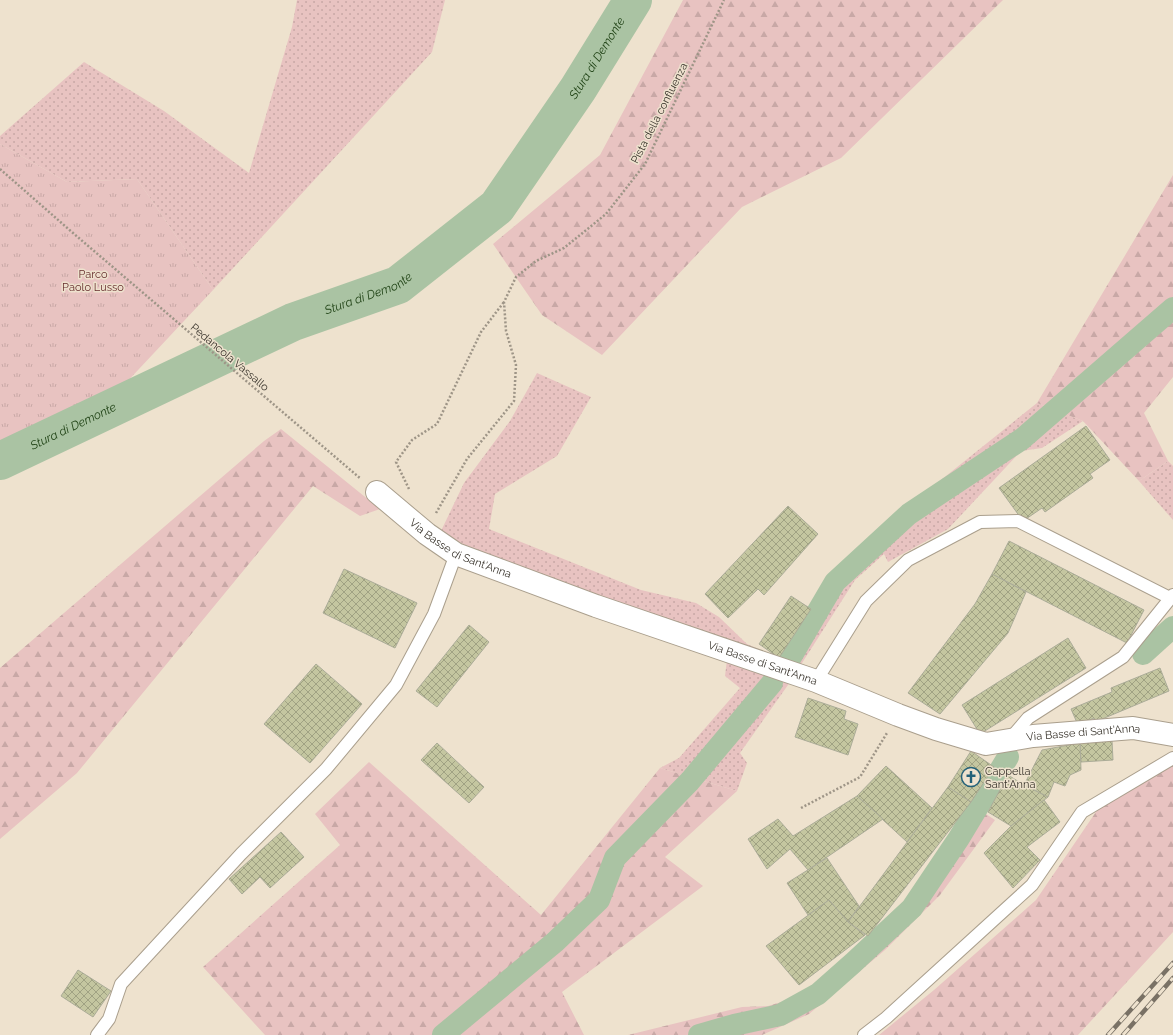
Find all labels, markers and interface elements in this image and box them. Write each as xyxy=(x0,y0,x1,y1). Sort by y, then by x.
water label: Stura di Demonte xyxy=(566,14,628,102)
street label: Pista della confluenza xyxy=(628,61,690,166)
park label: Parco Paolo Lusso xyxy=(62,268,124,294)
water label: Stura di Demonte xyxy=(322,269,415,318)
street label: Pedancola Vassallo xyxy=(188,321,272,394)
water label: Stura di Demonte xyxy=(27,400,119,453)
street label: Via Basse di Sant'Anna xyxy=(407,516,513,581)
street label: Via Basse di Sant'Anna xyxy=(706,639,819,688)
street label: Via Basse di Sant'Anna xyxy=(1025,722,1141,744)
place label: Cappella Sant'Anna xyxy=(985,765,1035,791)
church icon: Cappella Sant'Anna xyxy=(960,766,982,788)

